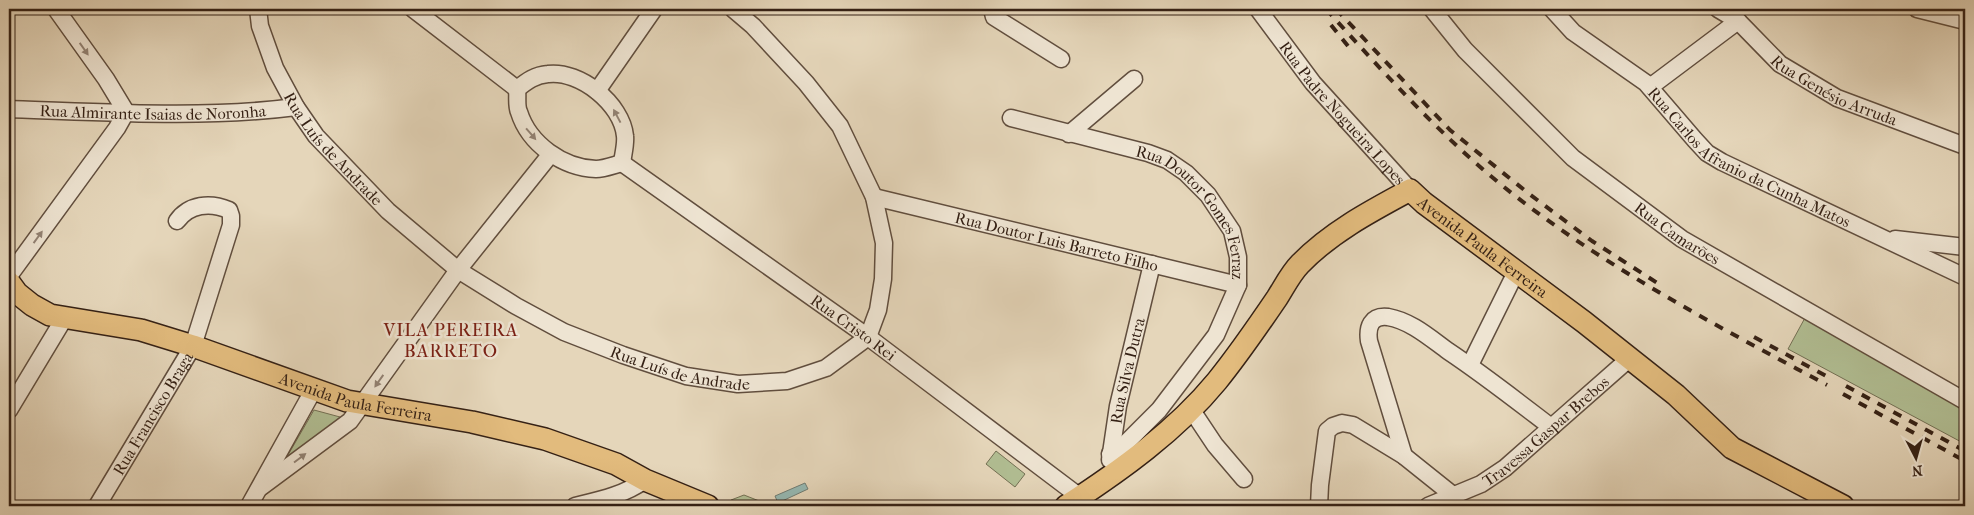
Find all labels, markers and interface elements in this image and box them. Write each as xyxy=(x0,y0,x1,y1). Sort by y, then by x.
street label: Rua Padre Nogueira Lopes xyxy=(1276,37,1410,188)
one-way arrow xyxy=(79,42,89,56)
street label: Rua Genésio Arruda xyxy=(1767,51,1900,129)
street label: Rua Carlos Afranio da Cunha Matos xyxy=(1644,83,1854,231)
street label: Rua Luís de Andrade xyxy=(280,89,387,209)
street label: Rua Almirante Isaias de Noronha xyxy=(39,101,267,123)
one-way arrow xyxy=(613,109,622,123)
one-way arrow xyxy=(526,127,537,140)
street label: Rua Doutor Gomes Ferraz xyxy=(1134,141,1248,280)
street label: Avenida Paula Ferreira xyxy=(1413,192,1552,302)
street label: Rua Camarões xyxy=(1631,198,1723,268)
street label: Rua Doutor Luis Barreto Filho xyxy=(953,207,1160,275)
one-way arrow xyxy=(33,230,43,244)
street label: Rua Cristo Rei xyxy=(807,290,900,365)
street label: Rua Silva Dutra xyxy=(1106,315,1148,425)
district label: VILA PEREIRA BARRETO xyxy=(383,320,518,362)
street label: Rua Luís de Andrade xyxy=(608,342,750,394)
street label: Rua Francisco Braga xyxy=(108,348,197,478)
street label: Avenida Paula Ferreira xyxy=(276,368,434,425)
street label: Travessa Gaspar Brebos xyxy=(1479,372,1613,490)
one-way arrow xyxy=(374,374,385,387)
north arrow xyxy=(1892,432,1942,482)
one-way arrow xyxy=(293,453,307,463)
text: N xyxy=(1911,461,1923,479)

